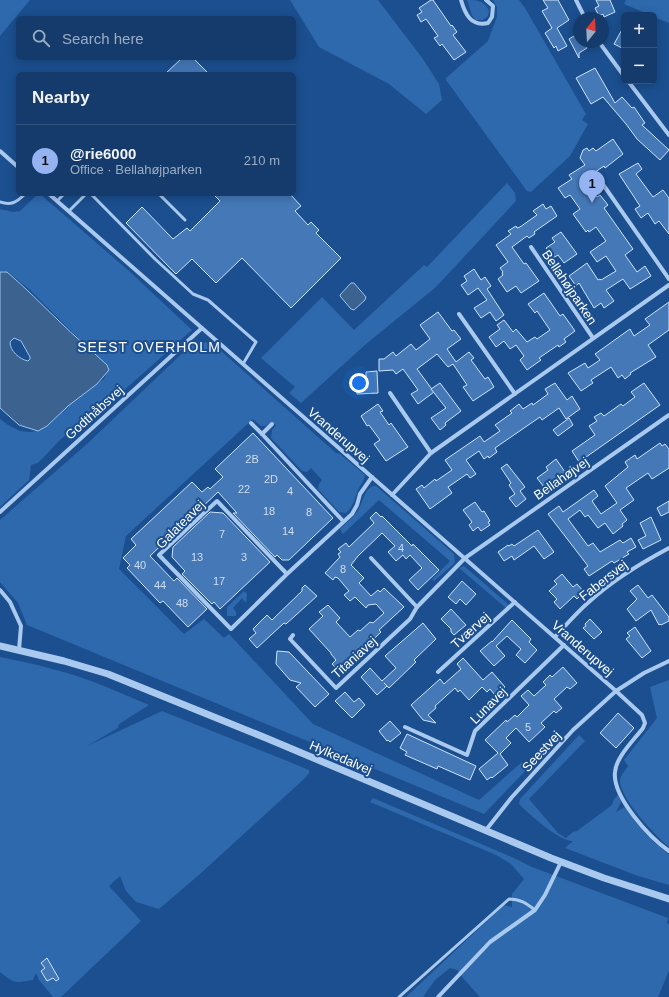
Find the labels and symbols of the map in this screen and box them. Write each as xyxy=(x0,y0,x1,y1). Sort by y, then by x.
north arrow xyxy=(573,12,609,48)
pin: 1 xyxy=(579,170,605,203)
street label: Bellahøjparken xyxy=(539,247,600,327)
district label: SEEST OVERHOLM xyxy=(77,339,221,355)
your location xyxy=(349,373,369,393)
street label: Godthåbsvej xyxy=(62,382,127,442)
street label: Vranderupvej xyxy=(305,405,373,466)
house number: 2B xyxy=(245,453,259,465)
street label: Bellahøjvej xyxy=(531,454,592,503)
house number: 2D xyxy=(264,473,278,485)
house number: 22 xyxy=(238,483,250,495)
house number: 4 xyxy=(287,485,293,497)
street label: Galateavej xyxy=(153,497,208,552)
house number: 18 xyxy=(263,505,275,517)
house number: 8 xyxy=(306,506,312,518)
house number: 14 xyxy=(282,525,294,537)
house number: 7 xyxy=(219,528,225,540)
house number: 4 xyxy=(398,542,404,554)
house number: 13 xyxy=(191,551,203,563)
house number: 3 xyxy=(241,551,247,563)
street label: Fabersvej xyxy=(576,557,631,604)
house number: 40 xyxy=(134,559,146,571)
house number: 8 xyxy=(340,563,346,575)
house number: 17 xyxy=(213,575,225,587)
house number: 44 xyxy=(154,579,166,591)
house number: 48 xyxy=(176,597,188,609)
street label: Tværvej xyxy=(448,609,493,652)
street label: Vranderupvej xyxy=(549,618,617,679)
street label: Titaniavej xyxy=(329,633,380,681)
street label: Lunavej xyxy=(467,684,510,727)
house number: 5 xyxy=(525,721,531,733)
street label: Seestvej xyxy=(519,728,564,775)
street label: Hylkedalvej xyxy=(307,738,374,777)

